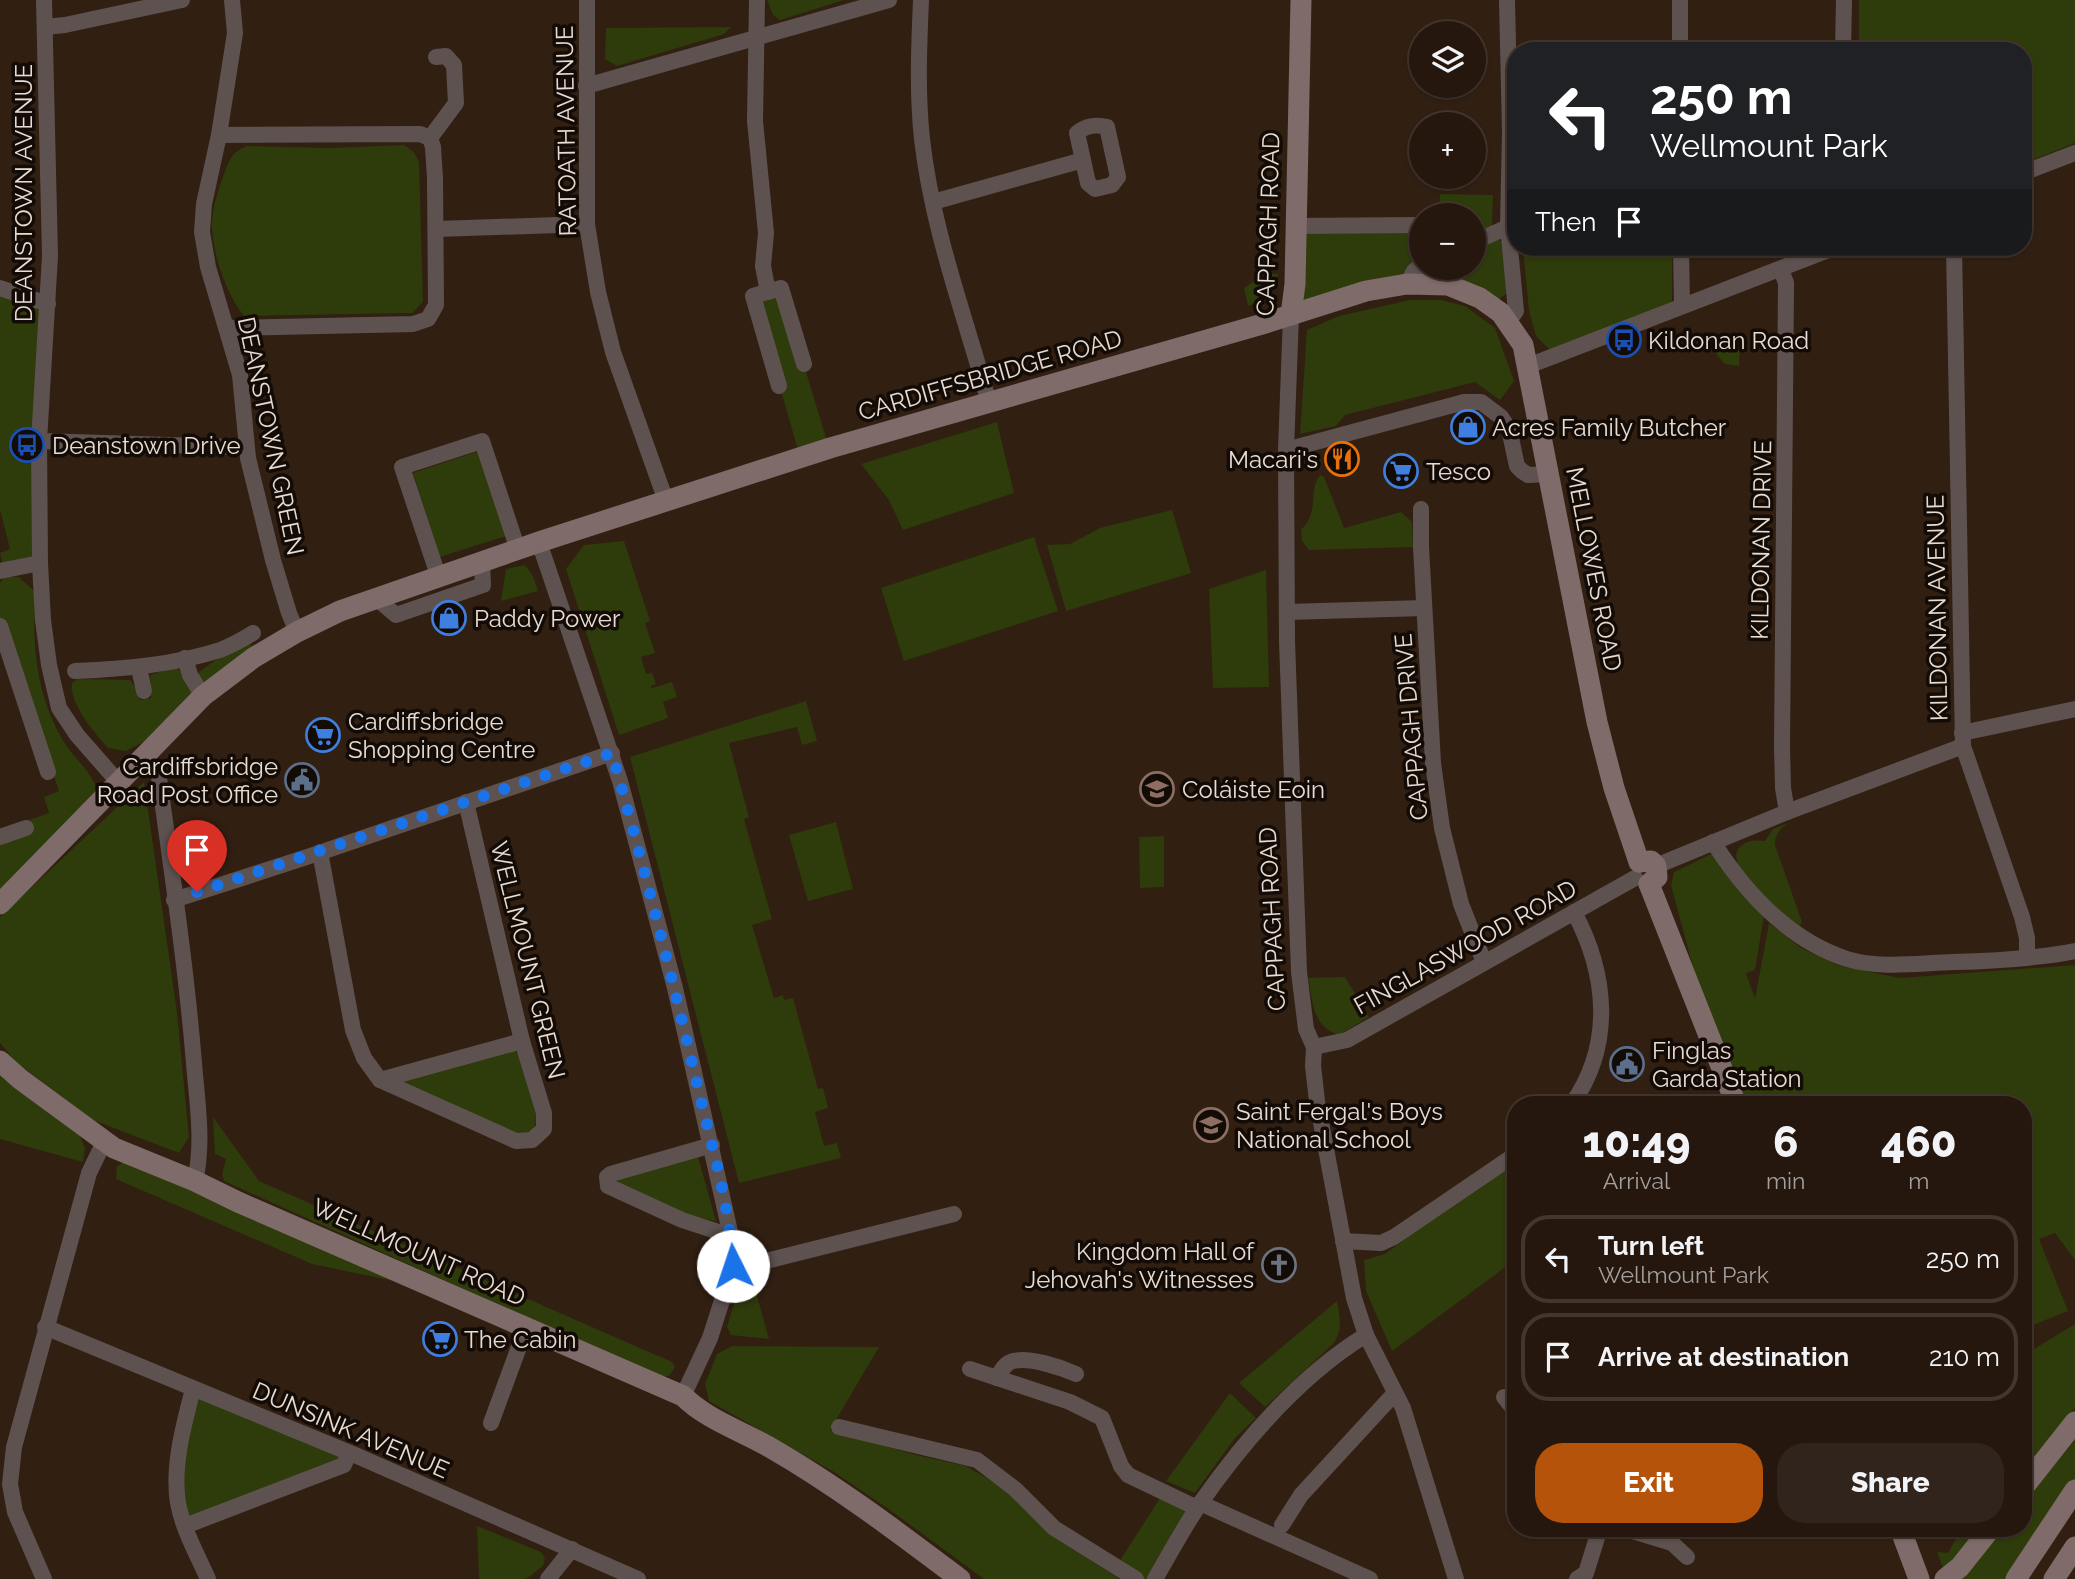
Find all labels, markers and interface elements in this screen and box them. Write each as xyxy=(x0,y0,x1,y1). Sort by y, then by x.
map controls xyxy=(1409,21,1486,280)
button: layers xyxy=(1409,21,1486,98)
street label: RATOATH AVENUE xyxy=(550,25,582,237)
street label: DEANSTOWN AVENUE xyxy=(9,64,38,322)
text: 250 m xyxy=(1650,68,1792,125)
icon: left xyxy=(1535,70,1626,161)
button: + xyxy=(1409,112,1486,189)
text: Wellmount Park xyxy=(1650,127,1888,164)
street label: CAPPAGH ROAD xyxy=(1250,131,1286,317)
button: − xyxy=(1409,203,1486,280)
icon: arrive xyxy=(1610,203,1648,241)
text: Then xyxy=(1535,207,1596,237)
street label: DEANSTOWN GREEN xyxy=(232,314,310,558)
bus stop icon: Kildonan Road xyxy=(1605,321,1643,359)
street label: CARDIFFSBRIDGE ROAD xyxy=(855,323,1125,427)
place label: Kildonan Road xyxy=(1648,326,1809,355)
shop icon: Acres Family Butcher xyxy=(1449,408,1487,446)
place label: Acres Family Butcher xyxy=(1492,413,1727,442)
bus stop icon: Deanstown Drive xyxy=(8,426,46,464)
place label: Deanstown Drive xyxy=(52,431,240,460)
restaurant icon: Macari's xyxy=(1323,440,1361,478)
street label: KILDONAN DRIVE xyxy=(1745,440,1777,640)
place label: Macari's xyxy=(1228,445,1318,474)
supermarket icon: Tesco xyxy=(1382,452,1420,490)
place label: Tesco xyxy=(1426,457,1491,486)
street label: MELLOWES ROAD xyxy=(1560,465,1628,673)
street label: KILDONAN AVENUE xyxy=(1921,495,1953,721)
shop icon: Paddy Power xyxy=(430,599,468,637)
place label: Paddy Power xyxy=(474,604,621,633)
street label: CAPPAGH DRIVE xyxy=(1388,632,1434,822)
place label: Cardiffsbridge Shopping Centre xyxy=(348,707,535,764)
supermarket icon: Cardiffsbridge Shopping Centre xyxy=(304,716,342,754)
place label: Cardiffsbridge Road Post Office xyxy=(97,752,278,809)
public building icon: Cardiffsbridge Road Post Office xyxy=(283,761,321,799)
school or university icon: Coláiste Eoin xyxy=(1138,770,1176,808)
place label: Coláiste Eoin xyxy=(1182,775,1325,804)
pin xyxy=(167,820,227,892)
street label: CAPPAGH ROAD xyxy=(1253,826,1291,1012)
icon: arrive xyxy=(178,831,216,869)
street label: WELLMOUNT GREEN xyxy=(484,838,572,1082)
street label: FINGLASWOOD ROAD xyxy=(1349,874,1581,1020)
place label: Finglas Garda Station xyxy=(1652,1036,1801,1093)
public building icon: Finglas Garda Station xyxy=(1608,1045,1646,1083)
place label: Saint Fergal's Boys National School xyxy=(1236,1097,1443,1154)
school or university icon: Saint Fergal's Boys National School xyxy=(1192,1106,1230,1144)
text: 10:49 xyxy=(1582,1118,1691,1167)
text: 6 xyxy=(1773,1118,1799,1167)
text: 460 xyxy=(1881,1118,1957,1167)
text: Arrival xyxy=(1603,1167,1670,1194)
text: min xyxy=(1766,1167,1806,1194)
text: m xyxy=(1908,1167,1929,1194)
street label: WELLMOUNT ROAD xyxy=(308,1192,530,1312)
position arrow xyxy=(696,1229,770,1303)
text: Turn left xyxy=(1598,1231,1704,1261)
place label: Kingdom Hall of Jehovah's Witnesses xyxy=(1025,1237,1255,1294)
icon: left xyxy=(1539,1240,1577,1278)
text: 250 m xyxy=(1926,1244,2000,1274)
church icon: Kingdom Hall of Jehovah's Witnesses xyxy=(1260,1246,1298,1284)
text: Wellmount Park xyxy=(1598,1261,1769,1288)
supermarket icon: The Cabin xyxy=(421,1320,459,1358)
place label: The Cabin xyxy=(464,1325,576,1354)
icon: arrive xyxy=(1539,1338,1577,1376)
text: Arrive at destination xyxy=(1598,1342,1849,1372)
text: 210 m xyxy=(1929,1342,2000,1372)
street label: DUNSINK AVENUE xyxy=(249,1376,453,1484)
button: Exit xyxy=(1535,1443,1763,1523)
button: Share xyxy=(1777,1443,2004,1523)

